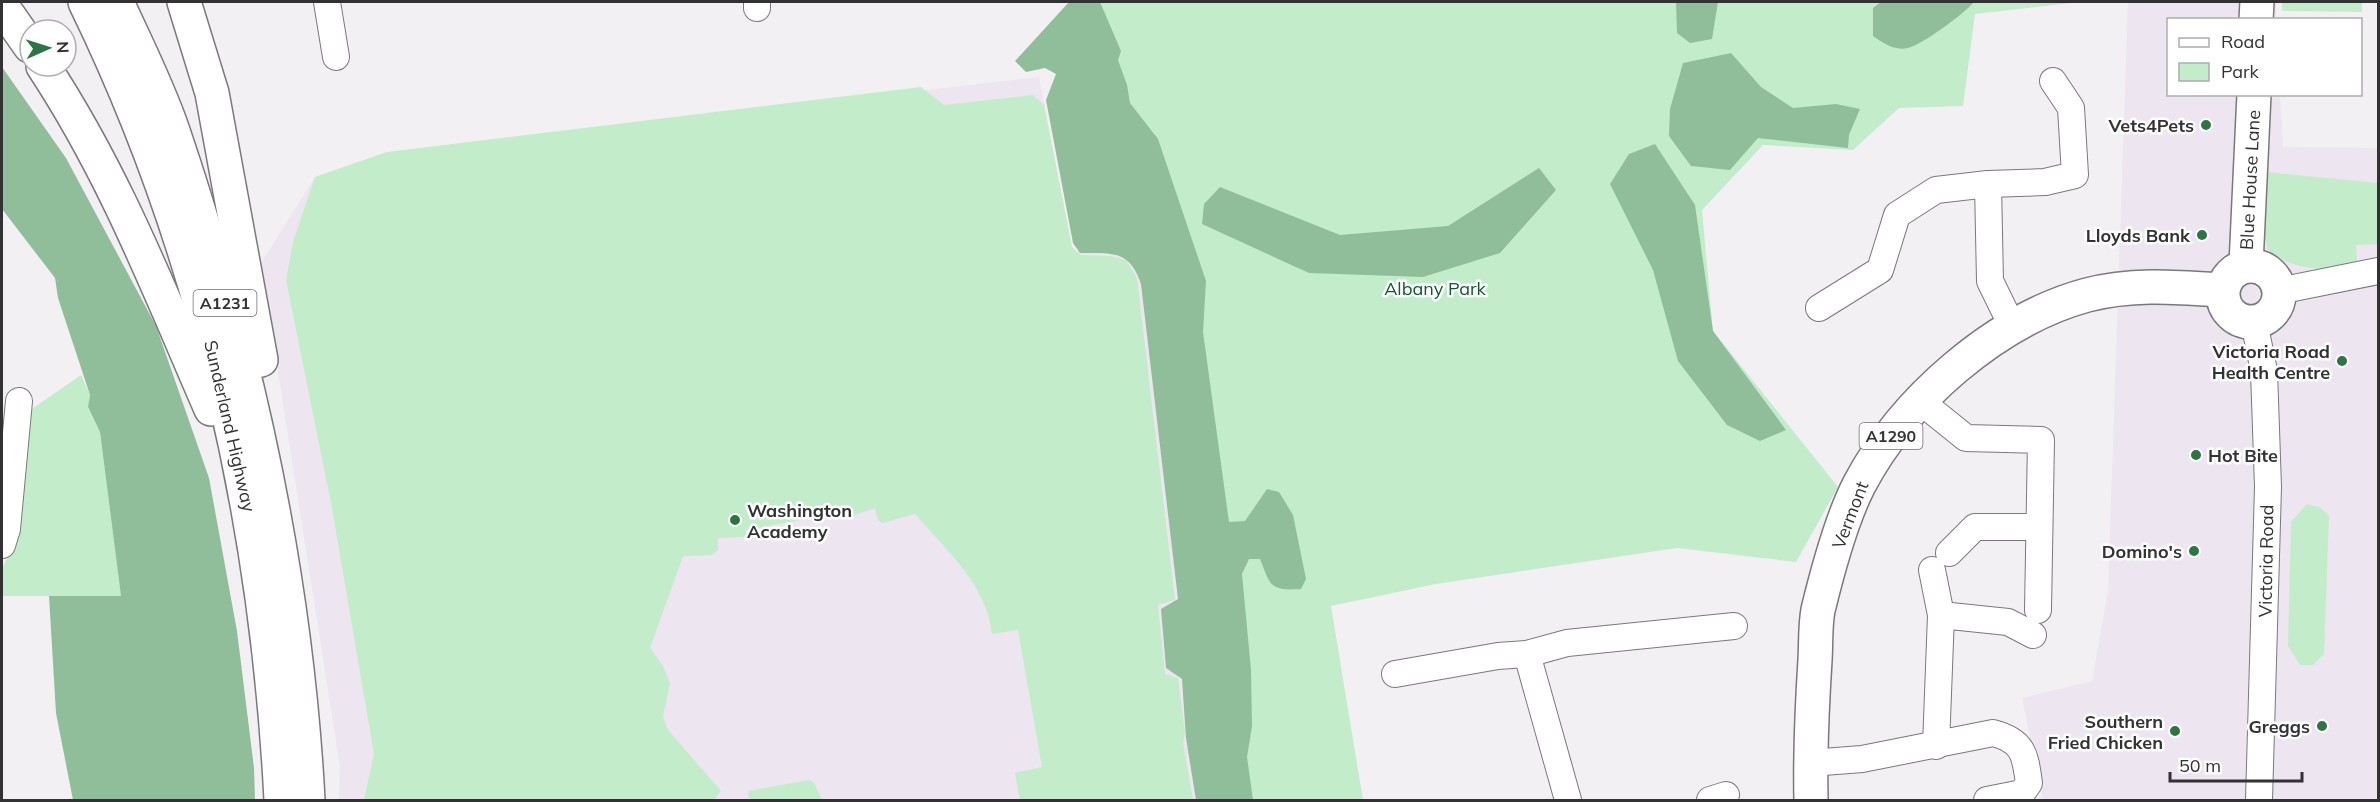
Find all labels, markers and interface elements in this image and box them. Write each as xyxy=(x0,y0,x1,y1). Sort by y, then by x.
north arrow xyxy=(18,18,78,78)
legend xyxy=(2167,18,2362,96)
text: Road xyxy=(2221,30,2265,53)
text: N xyxy=(53,41,73,54)
text: Park xyxy=(2221,60,2260,83)
street label: Blue House Lane xyxy=(2235,109,2265,251)
place label: Vets4Pets xyxy=(2107,114,2194,137)
marker: Vets4Pets xyxy=(2199,118,2213,132)
place label: Lloyds Bank xyxy=(2086,224,2191,247)
marker: Lloyds Bank xyxy=(2195,228,2209,242)
park label: Albany Park xyxy=(1384,277,1487,300)
road number: A1231 xyxy=(194,290,256,316)
street label: Sunderland Highway xyxy=(199,338,261,515)
place label: Victoria Road Health Centre xyxy=(2212,340,2330,384)
marker: Victoria Road Health Centre xyxy=(2335,354,2349,368)
road number: A1290 xyxy=(1860,423,1922,449)
place label: Hot Bite xyxy=(2208,444,2278,467)
marker: Hot Bite xyxy=(2189,448,2203,462)
street label: Vermont xyxy=(1827,478,1873,552)
place label: Washington Academy xyxy=(747,499,852,543)
street label: Victoria Road xyxy=(2254,504,2278,618)
marker: Washington Academy xyxy=(728,513,742,527)
place label: Domino's xyxy=(2102,540,2182,563)
marker: Domino's xyxy=(2187,544,2201,558)
place label: Southern Fried Chicken xyxy=(2048,710,2163,754)
place label: Greggs xyxy=(2248,715,2310,738)
marker: Greggs xyxy=(2315,719,2329,733)
marker: Southern Fried Chicken xyxy=(2168,724,2182,738)
scale bar xyxy=(2170,745,2302,783)
text: 50 m xyxy=(2179,754,2221,777)

